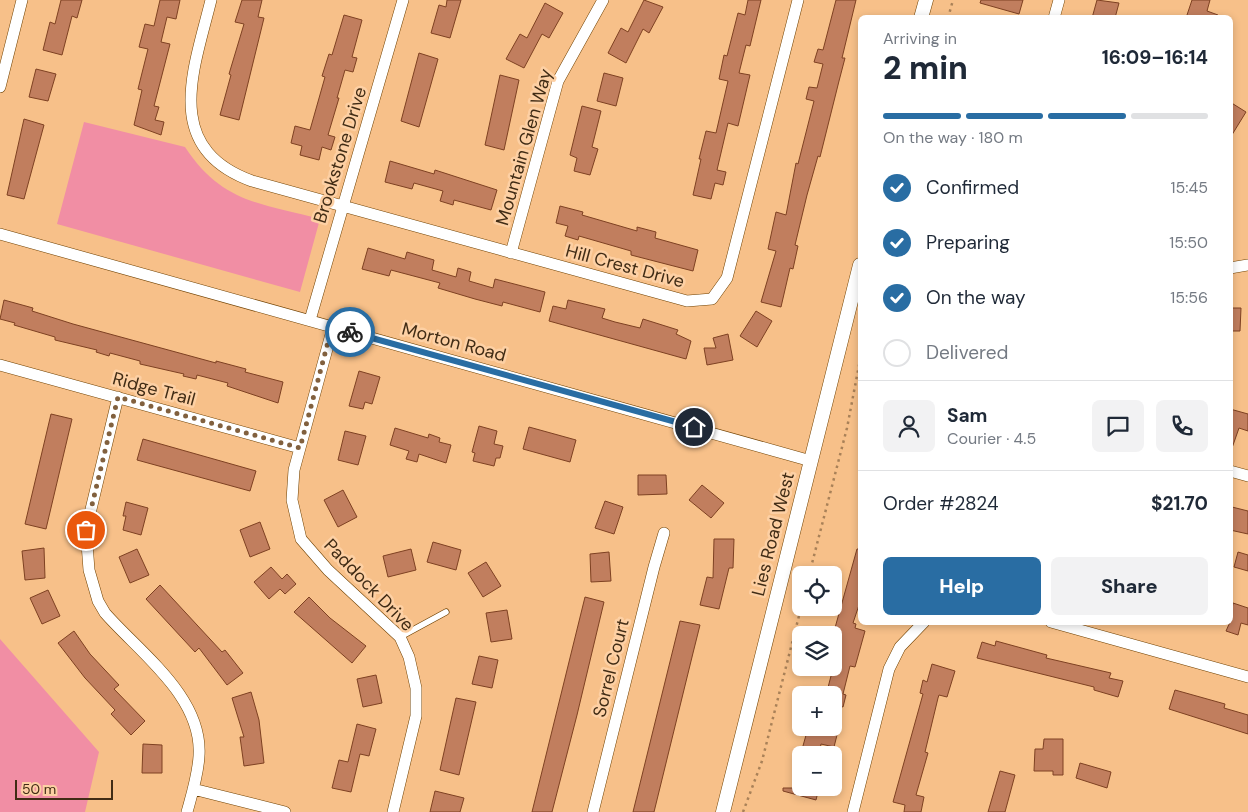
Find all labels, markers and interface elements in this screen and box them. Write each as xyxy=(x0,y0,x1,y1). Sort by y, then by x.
text: Arriving in xyxy=(883,28,957,49)
text: 16:09–16:14 xyxy=(1102,45,1208,70)
text: 2 min xyxy=(883,47,968,89)
street label: Mountain Glen Way xyxy=(490,66,558,228)
street label: Brookstone Drive xyxy=(308,84,372,226)
text: On the way · 180 m xyxy=(883,127,1023,148)
icon: check xyxy=(883,174,911,202)
text: Confirmed xyxy=(926,175,1019,200)
text: 15:45 xyxy=(1171,177,1208,198)
icon: check xyxy=(883,229,911,257)
text: Preparing xyxy=(926,230,1010,255)
text: 15:50 xyxy=(1169,232,1208,253)
street label: Hill Crest Drive xyxy=(563,239,687,293)
icon: check xyxy=(883,284,911,312)
text: On the way xyxy=(926,285,1026,310)
text: 15:56 xyxy=(1170,287,1208,308)
courier xyxy=(325,307,375,357)
street label: Morton Road xyxy=(399,317,509,367)
icon: bike xyxy=(336,318,364,346)
text: Delivered xyxy=(926,340,1008,365)
street label: Ridge Trail xyxy=(110,366,198,412)
button: person xyxy=(883,400,935,452)
button: chat xyxy=(1092,400,1144,452)
button: phone xyxy=(1156,400,1208,452)
text: Sam xyxy=(947,403,988,428)
pin xyxy=(673,406,715,448)
icon: home xyxy=(680,413,708,441)
text: Courier · 4.5 xyxy=(947,428,1036,449)
street label: Lies Road West xyxy=(746,469,800,599)
text: Order #2824 xyxy=(883,491,998,516)
text: $21.70 xyxy=(1151,491,1208,516)
pin xyxy=(65,509,107,551)
icon: bag xyxy=(72,516,100,544)
street label: Paddock Drive xyxy=(319,534,419,636)
button: Help xyxy=(883,557,1041,615)
button: Share xyxy=(1051,557,1208,615)
map controls xyxy=(792,566,842,796)
button: locate xyxy=(792,566,842,616)
street label: Sorrel Court xyxy=(587,616,635,720)
button: layers xyxy=(792,626,842,676)
button: + xyxy=(792,686,842,736)
button: − xyxy=(792,746,842,796)
scale bar xyxy=(15,777,112,800)
text: 50 m xyxy=(22,780,56,798)

